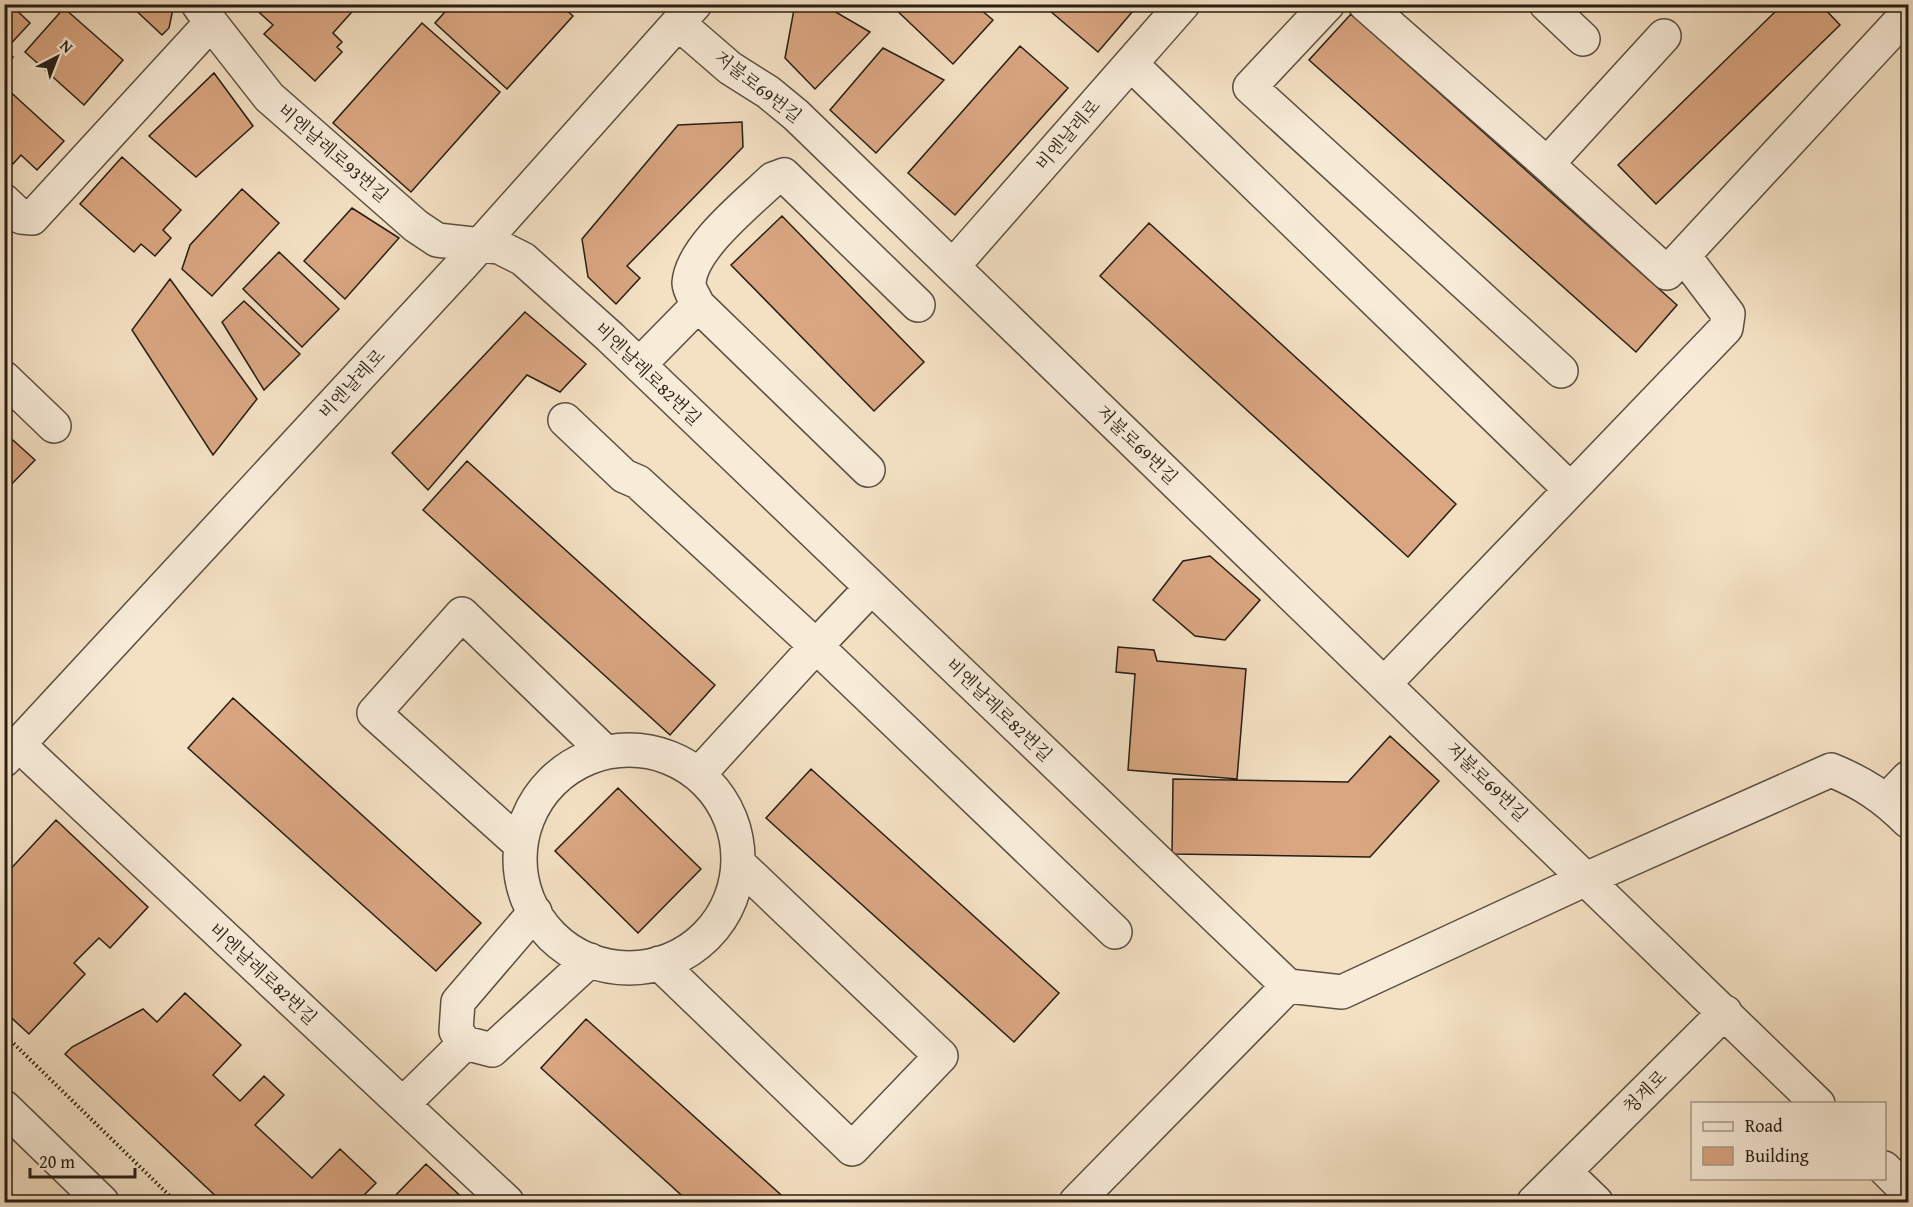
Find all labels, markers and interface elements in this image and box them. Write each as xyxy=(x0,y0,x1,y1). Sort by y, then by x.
north arrow xyxy=(27,27,87,87)
text: N xyxy=(55,33,79,59)
street label: 저불로69번길 xyxy=(709,44,808,129)
street label: 비엔날레로 xyxy=(1029,93,1106,176)
street label: 비엔날레로93번길 xyxy=(272,97,395,208)
street label: 비엔날레로82번길 xyxy=(589,316,708,432)
street label: 비엔날레로 xyxy=(312,343,391,425)
street label: 저불로69번길 xyxy=(1090,399,1184,491)
street label: 비엔날레로82번길 xyxy=(940,652,1059,768)
street label: 저불로69번길 xyxy=(1440,736,1534,828)
street label: 비엔날레로82번길 xyxy=(203,916,323,1031)
street label: 청계로 xyxy=(1617,1064,1673,1120)
legend xyxy=(1691,1102,1886,1180)
text: Road xyxy=(1745,1112,1783,1139)
scale bar xyxy=(30,1141,135,1179)
text: Building xyxy=(1745,1142,1809,1169)
text: 20 m xyxy=(39,1148,75,1175)

